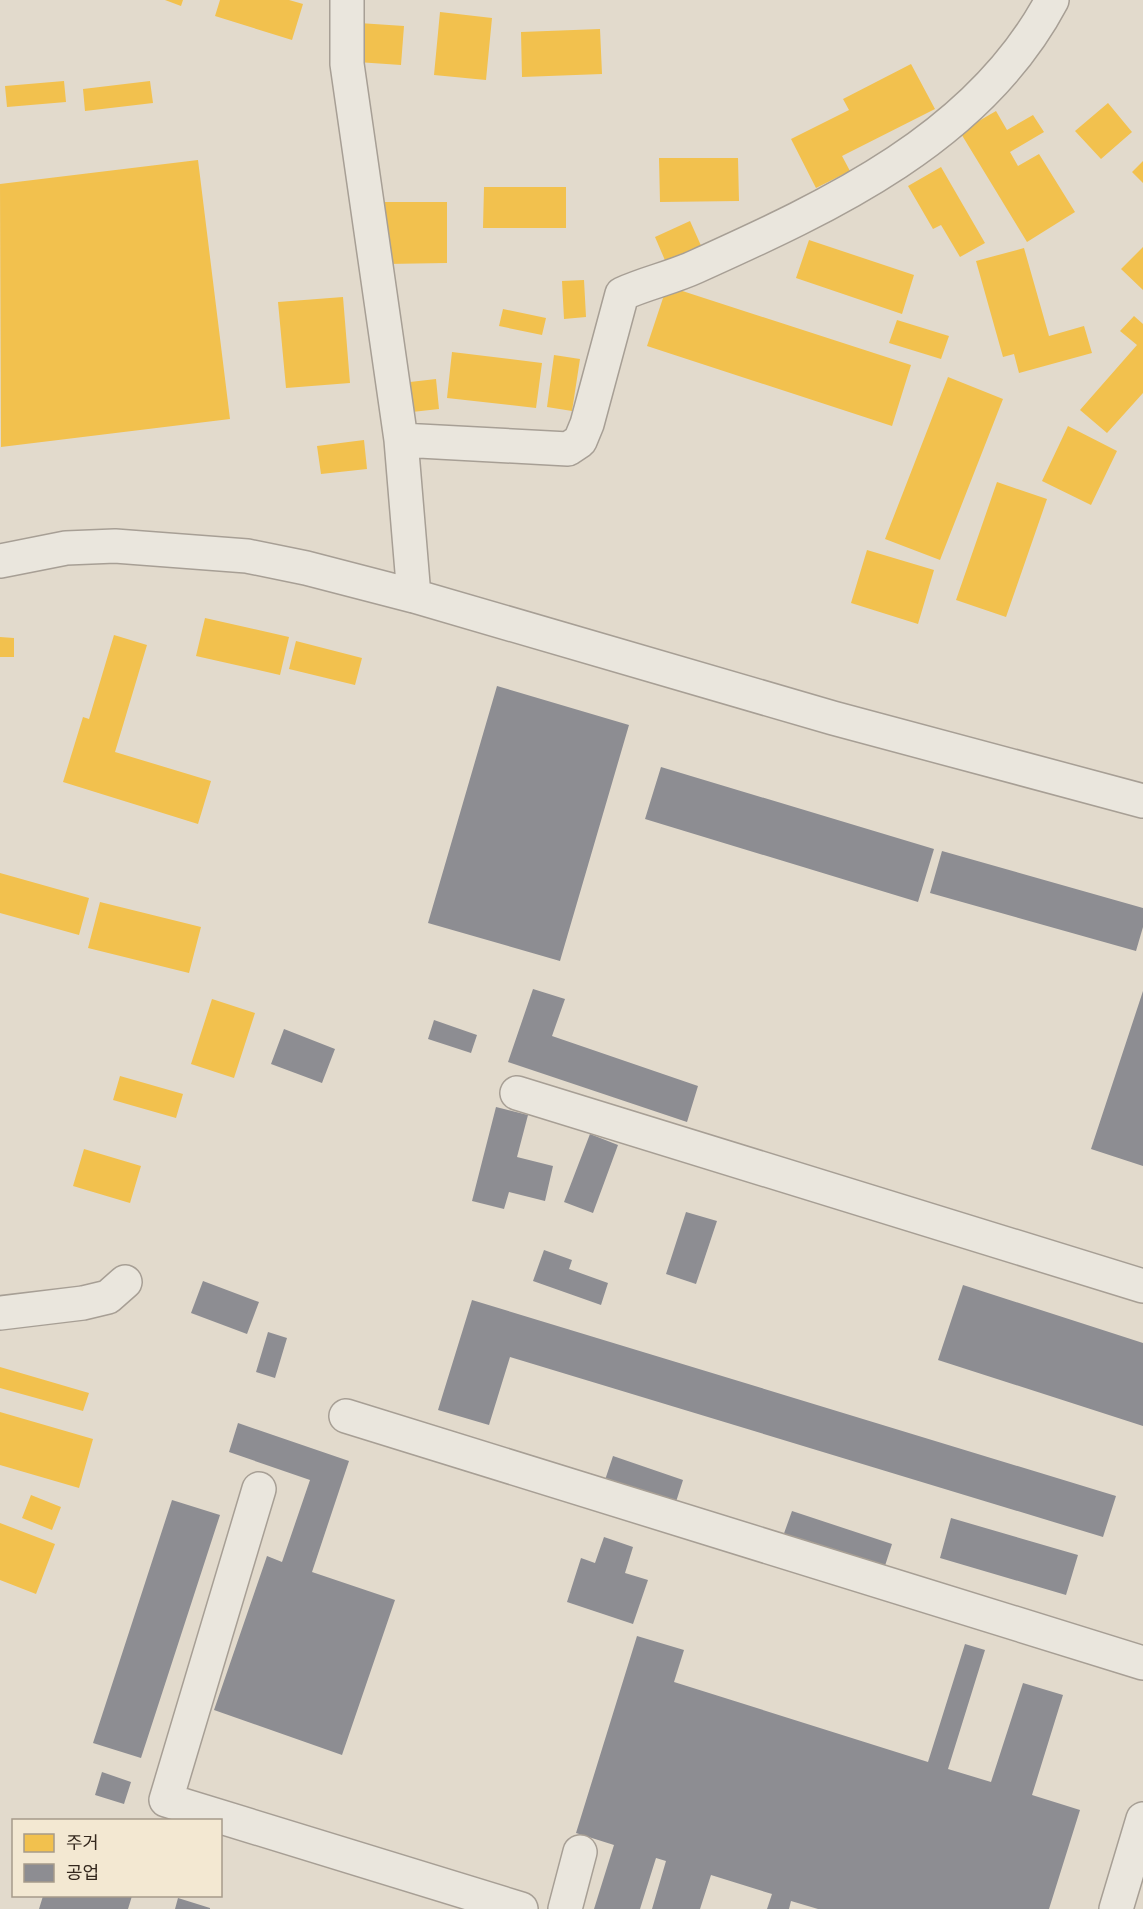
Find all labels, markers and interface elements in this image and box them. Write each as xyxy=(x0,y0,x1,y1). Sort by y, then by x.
legend xyxy=(12,1819,222,1897)
text: 주거 xyxy=(66,1831,99,1854)
text: 공업 xyxy=(66,1861,99,1884)

